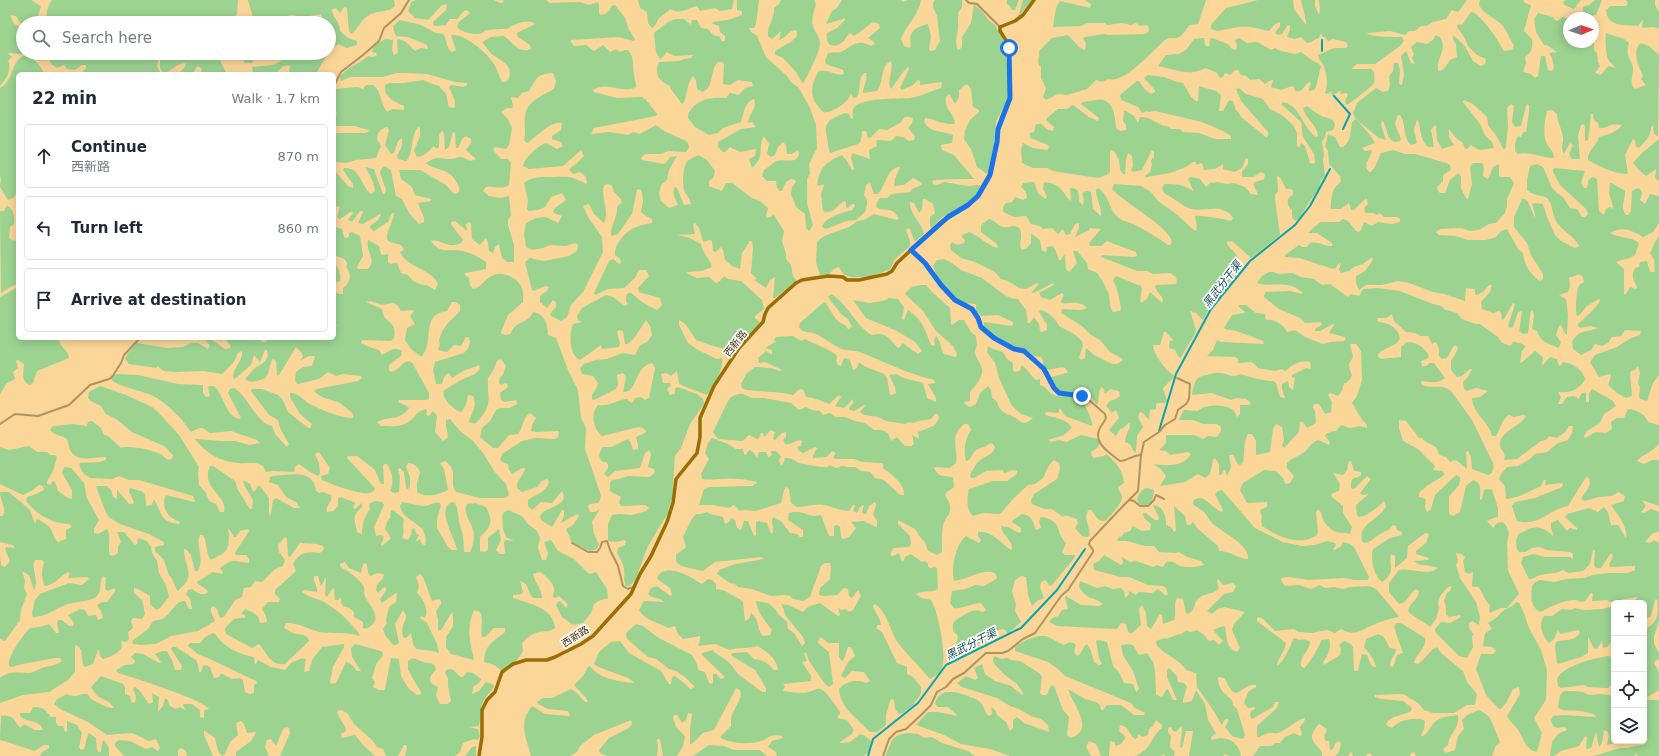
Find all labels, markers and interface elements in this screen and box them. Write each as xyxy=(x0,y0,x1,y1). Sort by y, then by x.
north arrow xyxy=(1563,12,1599,48)
search box xyxy=(16,16,336,60)
icon: search xyxy=(30,27,52,49)
text: Search here xyxy=(62,29,152,47)
route start xyxy=(1000,39,1018,57)
text: 22 min xyxy=(32,88,97,108)
text: Walk · 1.7 km xyxy=(231,91,320,106)
text: Continue xyxy=(71,138,147,156)
icon: ahead xyxy=(33,145,55,167)
text: 870 m xyxy=(277,149,319,164)
text: 西新路 xyxy=(71,159,110,174)
icon: left xyxy=(33,217,55,239)
text: Turn left xyxy=(71,219,143,237)
text: 860 m xyxy=(277,221,319,236)
water label: 黑武分干渠 xyxy=(1200,257,1246,310)
icon: arrive xyxy=(33,289,55,311)
text: Arrive at destination xyxy=(71,291,246,309)
street label: 西新路 xyxy=(722,328,749,359)
route end xyxy=(1073,387,1091,405)
map controls xyxy=(1611,600,1647,744)
button: + xyxy=(1611,600,1647,636)
street label: 西新路 xyxy=(560,624,591,649)
water label: 黑武分干渠 xyxy=(944,625,1000,663)
button: − xyxy=(1611,636,1647,672)
button: locate xyxy=(1611,672,1647,708)
button: layers xyxy=(1611,708,1647,744)

